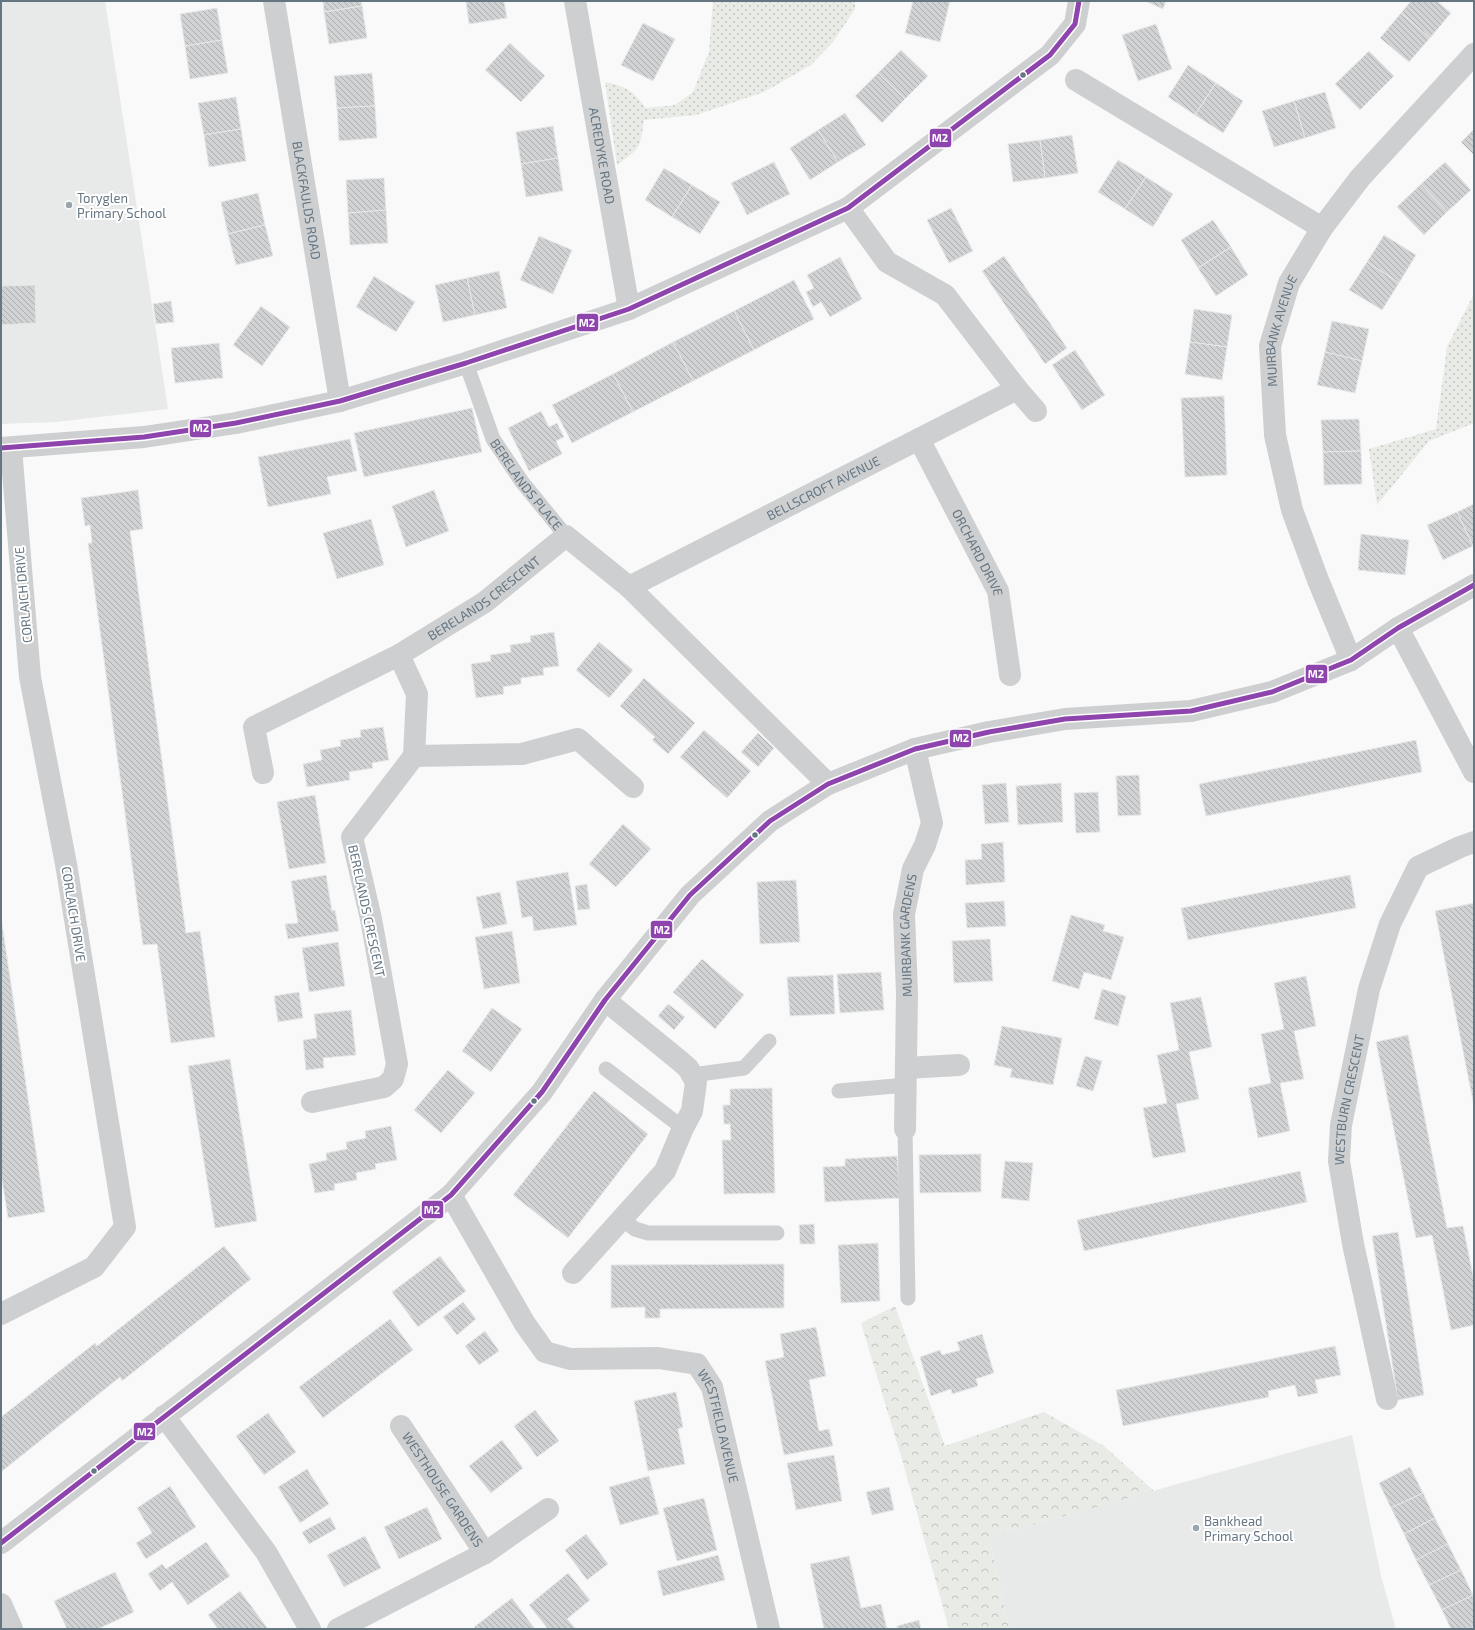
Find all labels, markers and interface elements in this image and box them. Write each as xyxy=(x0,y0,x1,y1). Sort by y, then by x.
unlabelled marker xyxy=(1018,70,1028,80)
street label: ACREDYKE ROAD xyxy=(586,106,618,205)
line badge: M2 xyxy=(929,128,952,148)
text: M2 xyxy=(932,131,948,144)
street label: BLACKFAULDS ROAD xyxy=(289,140,325,261)
place label: Toryglen Primary School xyxy=(77,190,166,221)
marker: Toryglen Primary School xyxy=(64,200,74,210)
street label: MUIRBANK AVENUE xyxy=(1262,272,1300,387)
line badge: M2 xyxy=(576,313,599,332)
text: M2 xyxy=(579,316,595,329)
line badge: M2 xyxy=(189,419,212,438)
text: M2 xyxy=(193,421,209,434)
street label: BERELANDS PLACE xyxy=(487,435,566,533)
street label: BELLSCROFT AVENUE xyxy=(764,452,882,523)
street label: ORCHARD DRIVE xyxy=(949,506,1007,597)
street label: CORLAICH DRIVE xyxy=(11,546,35,644)
street label: BERELANDS CRESCENT xyxy=(425,552,544,644)
line badge: M2 xyxy=(1305,664,1328,684)
text: M2 xyxy=(1308,667,1324,680)
line badge: M2 xyxy=(949,729,972,748)
text: M2 xyxy=(953,731,969,744)
unlabelled marker xyxy=(750,830,760,840)
street label: BERELANDS CRESCENT xyxy=(345,843,389,979)
street label: CORLAICH DRIVE xyxy=(59,865,89,963)
street label: MUIRBANK GARDENS xyxy=(896,872,920,997)
line badge: M2 xyxy=(650,920,673,939)
text: M2 xyxy=(654,923,670,936)
street label: WESTBURN CRESCENT xyxy=(1331,1032,1368,1166)
unlabelled marker xyxy=(529,1096,539,1106)
line badge: M2 xyxy=(421,1200,444,1219)
text: M2 xyxy=(424,1203,440,1216)
street label: WESTFIELD AVENUE xyxy=(694,1366,742,1484)
line badge: M2 xyxy=(133,1422,156,1441)
text: M2 xyxy=(137,1425,153,1438)
street label: WESTHOUSE GARDENS xyxy=(399,1429,487,1550)
unlabelled marker xyxy=(89,1466,99,1476)
place label: Bankhead Primary School xyxy=(1204,1513,1293,1544)
marker: Bankhead Primary School xyxy=(1191,1523,1201,1533)

